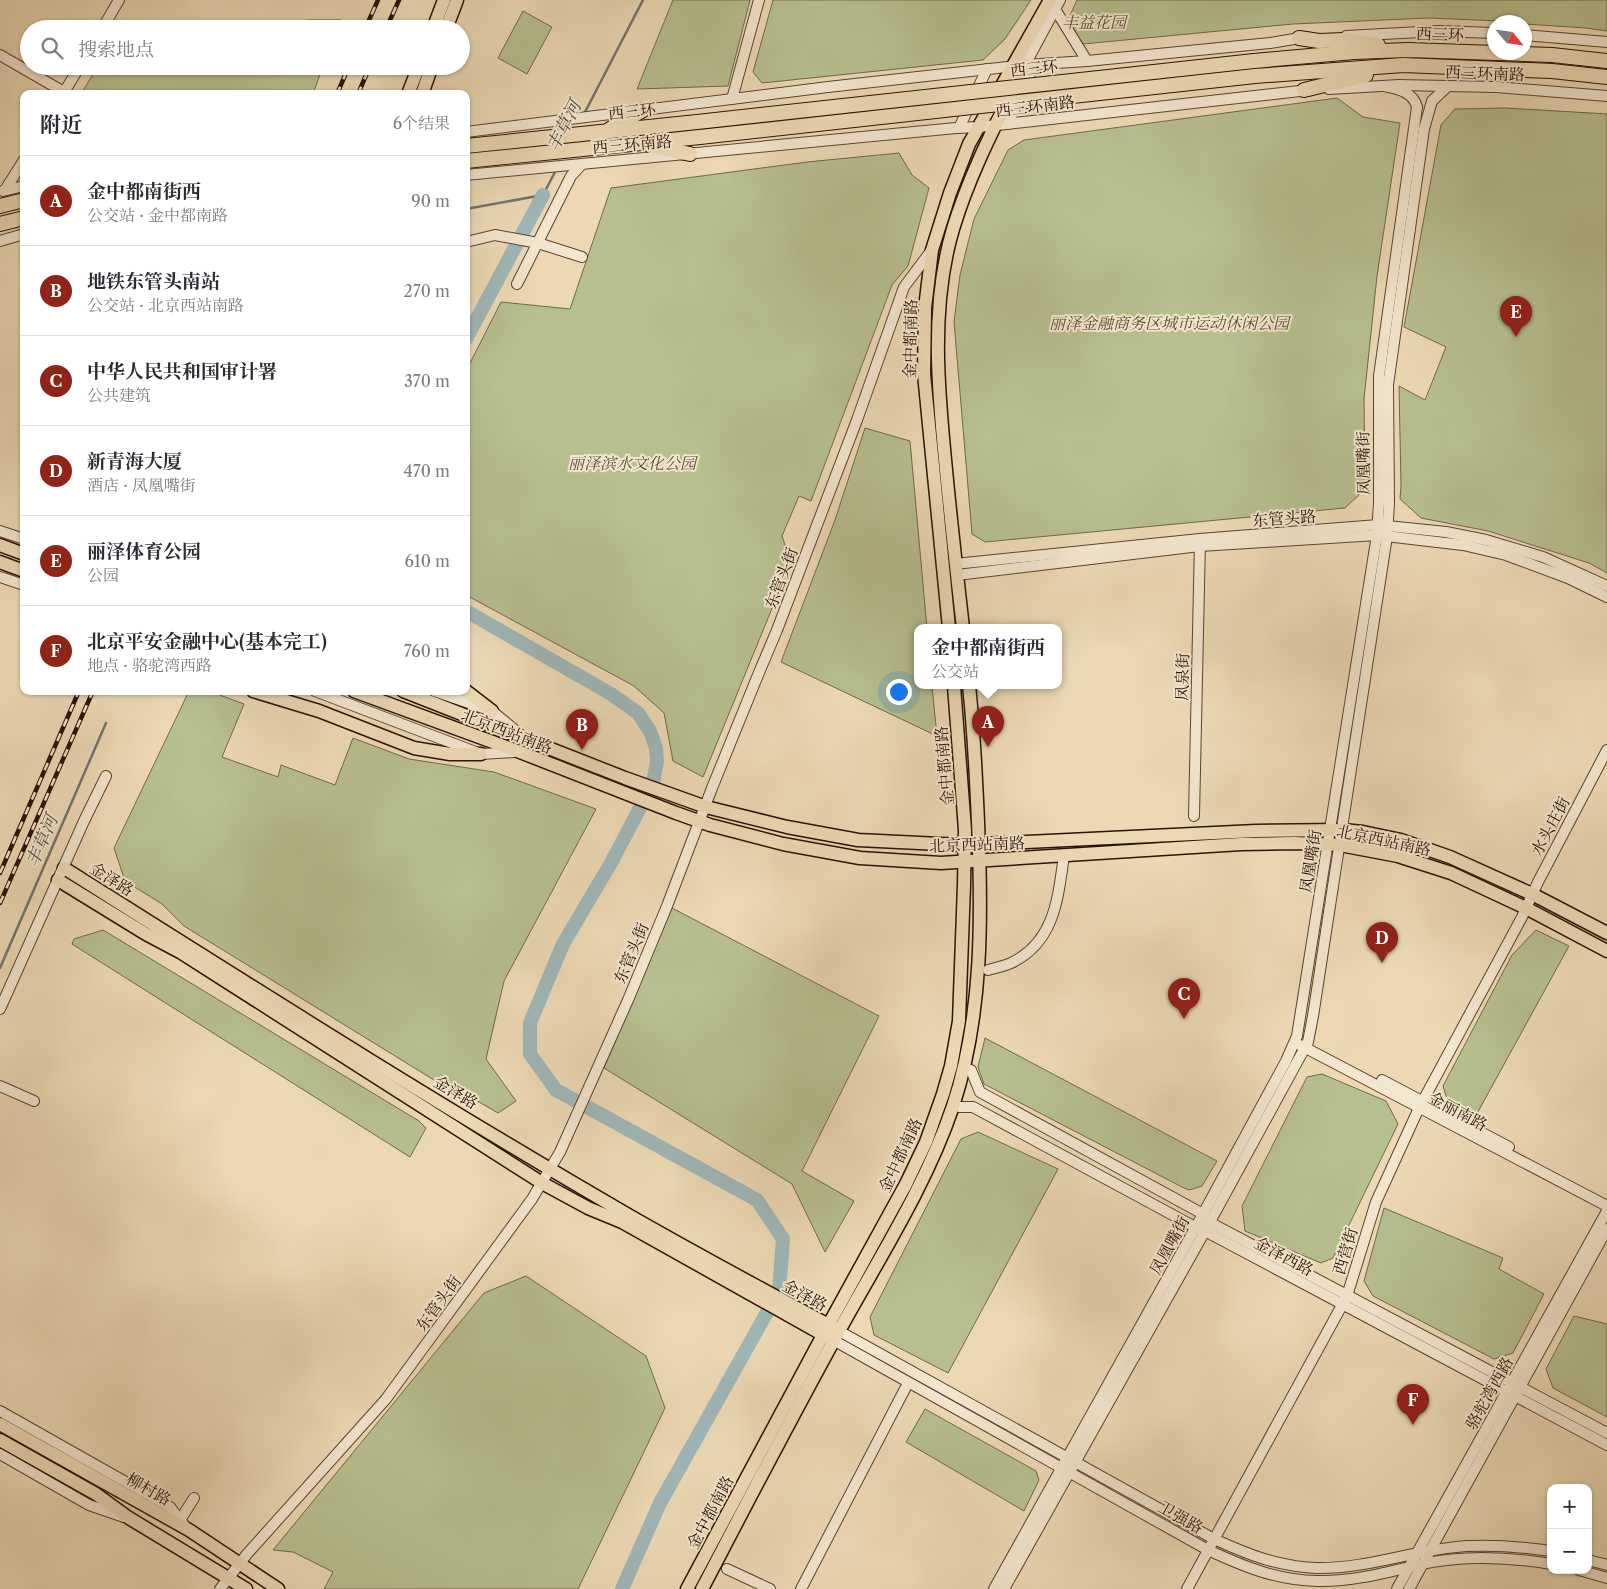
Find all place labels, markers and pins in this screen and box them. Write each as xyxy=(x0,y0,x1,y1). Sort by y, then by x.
pin: E xyxy=(1500,296,1532,337)
pin: A xyxy=(972,706,1004,747)
pin: B xyxy=(566,709,598,750)
pin: D xyxy=(1366,922,1398,963)
pin: C xyxy=(1168,978,1200,1019)
pin: F xyxy=(1397,1384,1429,1425)

